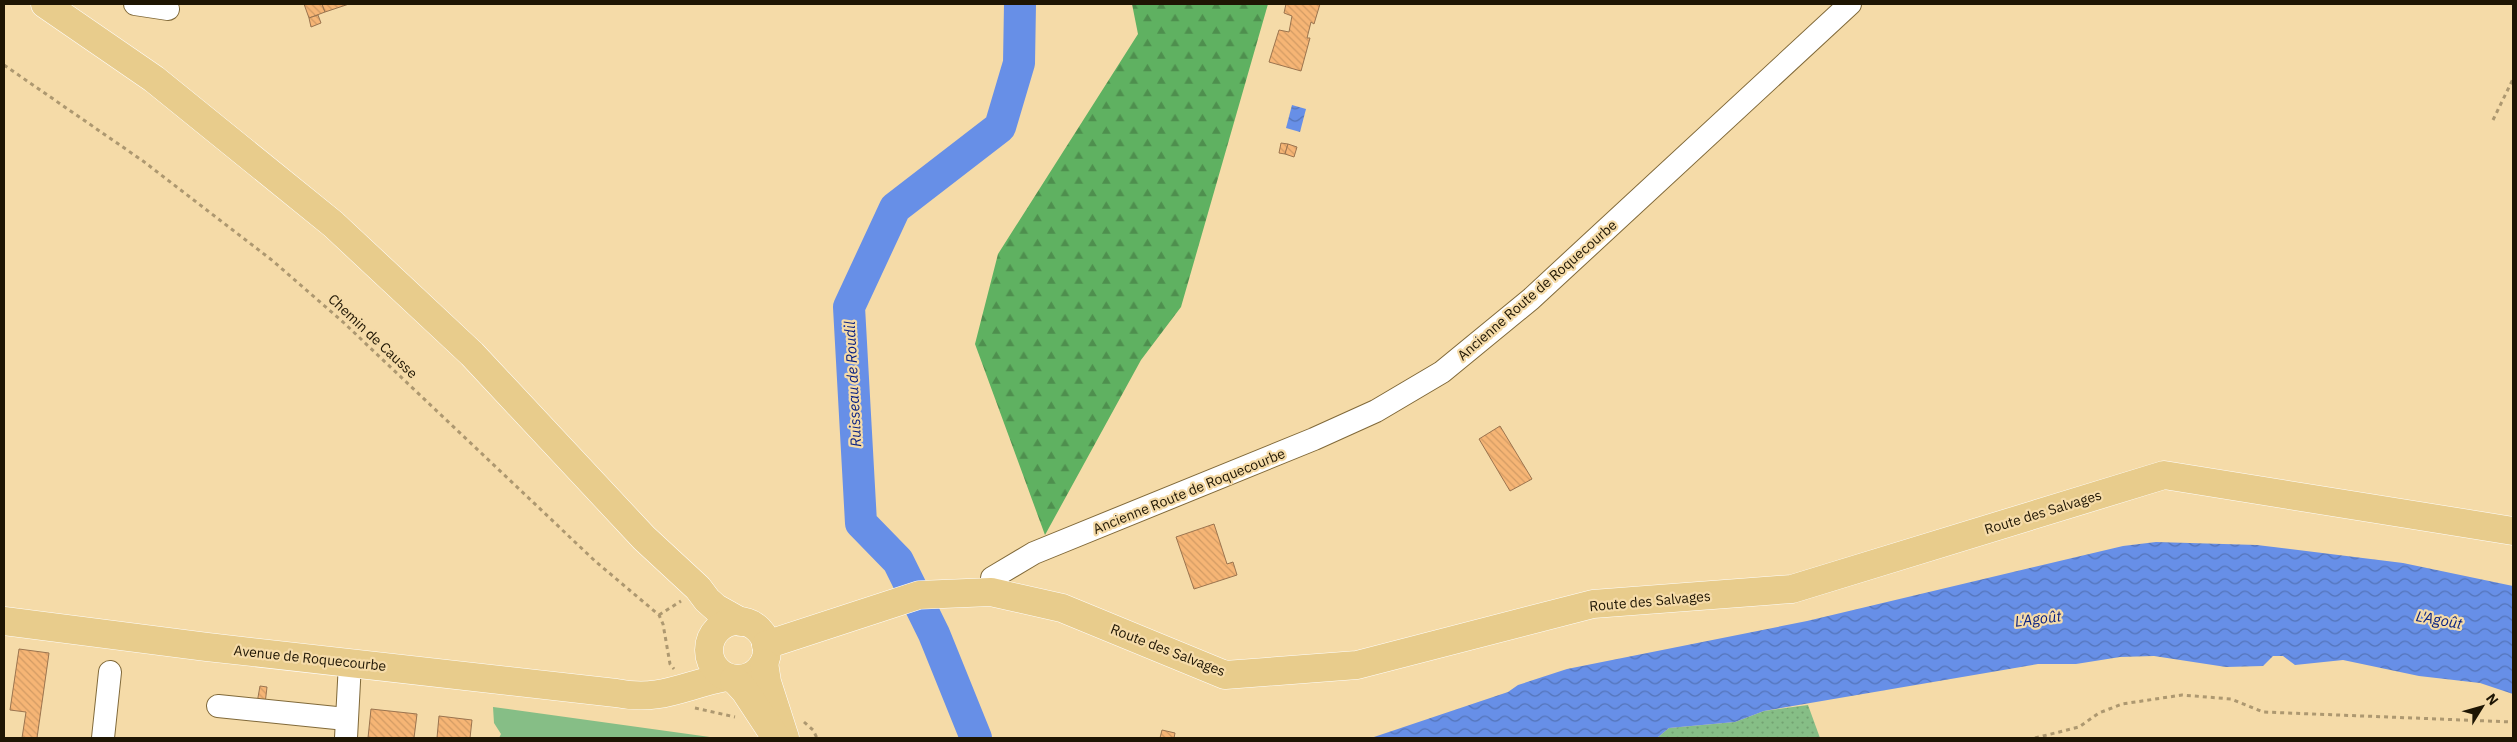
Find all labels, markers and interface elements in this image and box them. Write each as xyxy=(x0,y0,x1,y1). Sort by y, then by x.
street label: Ancienne Route de Roquecourbe xyxy=(1454,216,1621,364)
street label: Chemin de Causse xyxy=(325,290,422,382)
water label: Ruisseau de Roudil xyxy=(840,321,865,447)
street label: Ancienne Route de Roquecourbe xyxy=(1090,444,1288,538)
street label: Route des Salvages xyxy=(1982,486,2104,538)
street label: Route des Salvages xyxy=(1589,587,1712,615)
water label: L'Agoût xyxy=(2014,606,2063,631)
water label: L'Agoût xyxy=(2415,606,2465,633)
street label: Route des Salvages xyxy=(1108,620,1228,680)
street label: Avenue de Roquecourbe xyxy=(233,641,387,675)
north arrow xyxy=(2457,682,2507,732)
text: N xyxy=(2482,690,2503,709)

